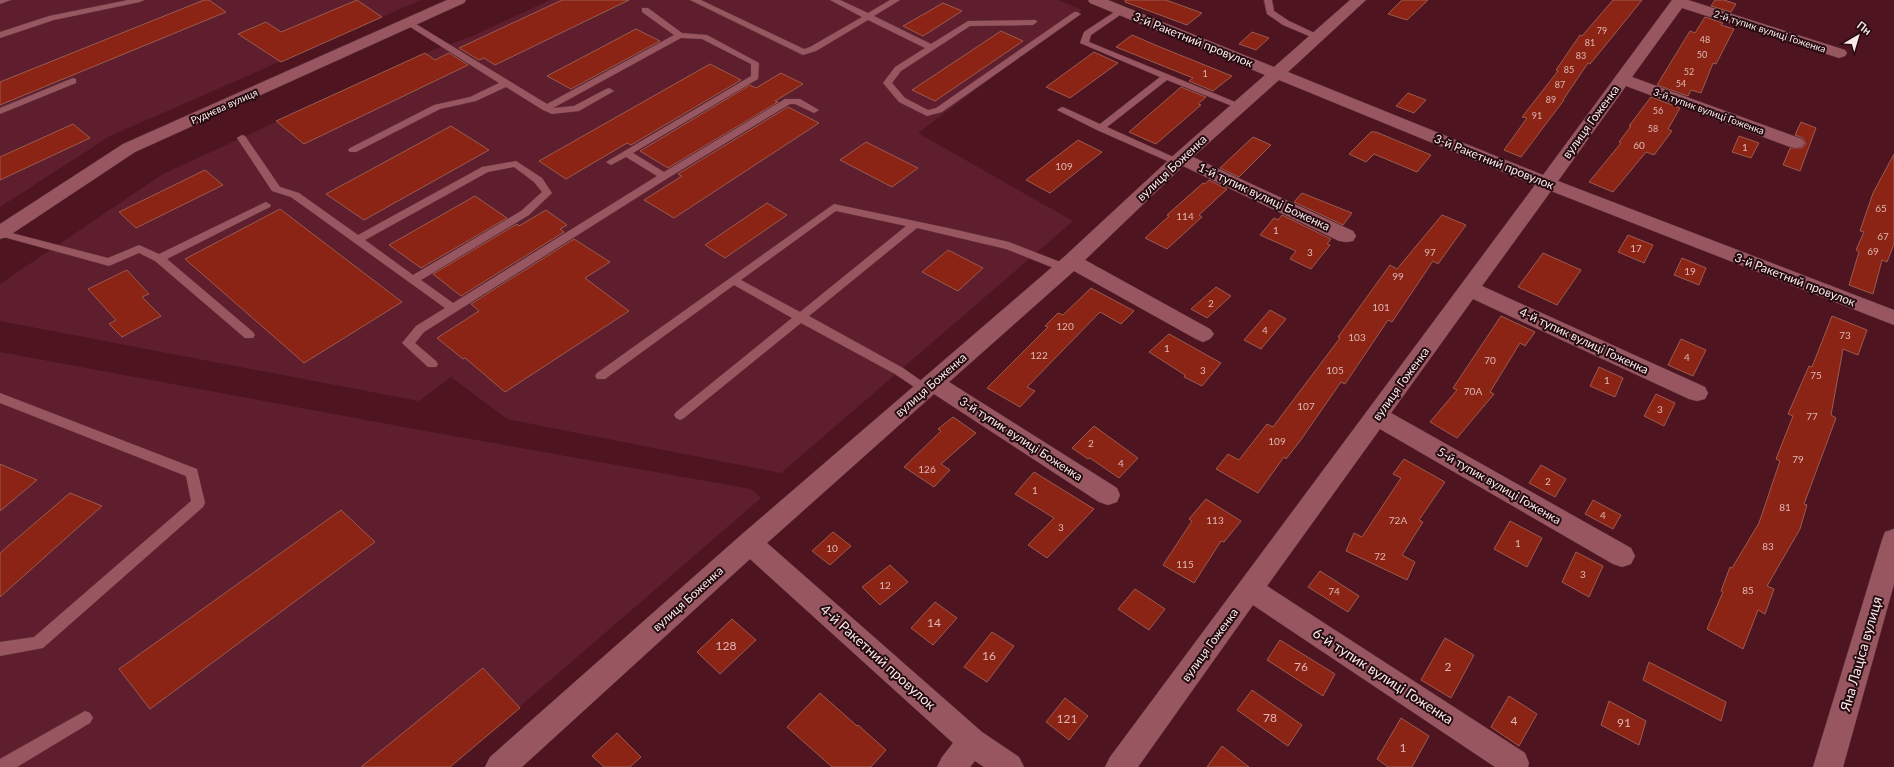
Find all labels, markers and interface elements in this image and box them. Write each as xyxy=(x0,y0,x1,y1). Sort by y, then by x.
street label: 2-й тупик вулиці Гоженка xyxy=(1712,7,1828,55)
street label: 3-й Ракетний провулок xyxy=(1131,9,1256,71)
north arrow xyxy=(1838,16,1878,56)
text: Пн xyxy=(1855,18,1874,37)
house number: 79 xyxy=(1597,25,1607,36)
house number: 48 xyxy=(1700,34,1710,45)
house number: 81 xyxy=(1585,37,1595,48)
house number: 50 xyxy=(1697,49,1707,60)
house number: 83 xyxy=(1576,50,1586,61)
house number: 85 xyxy=(1564,64,1574,75)
house number: 52 xyxy=(1684,66,1694,77)
house number: 1 xyxy=(1202,68,1208,79)
house number: 54 xyxy=(1676,78,1686,89)
house number: 87 xyxy=(1555,79,1565,90)
street label: вулиця Гоженка xyxy=(1559,82,1622,161)
street label: 3-й тупик вулиці Гоженка xyxy=(1652,85,1766,137)
street label: Руднєва вулиця xyxy=(189,86,259,126)
house number: 89 xyxy=(1546,94,1556,105)
house number: 56 xyxy=(1653,105,1663,116)
house number: 91 xyxy=(1532,110,1542,121)
house number: 58 xyxy=(1648,123,1658,134)
street label: вулиця Боженка xyxy=(1134,131,1210,204)
street label: 3-й Ракетний провулок xyxy=(1432,131,1557,193)
house number: 60 xyxy=(1633,139,1645,151)
house number: 1 xyxy=(1742,141,1748,153)
house number: 109 xyxy=(1055,160,1073,172)
street label: 1-й тупик вулиці Боженка xyxy=(1196,160,1332,234)
house number: 65 xyxy=(1875,202,1887,214)
house number: 114 xyxy=(1176,210,1194,222)
house number: 1 xyxy=(1273,224,1279,236)
house number: 67 xyxy=(1877,230,1889,242)
house number: 17 xyxy=(1630,242,1642,254)
house number: 69 xyxy=(1867,245,1879,257)
house number: 3 xyxy=(1307,246,1313,258)
house number: 97 xyxy=(1424,246,1436,258)
street label: 3-й Ракетний провулок xyxy=(1733,250,1858,310)
house number: 19 xyxy=(1684,265,1696,277)
house number: 99 xyxy=(1392,270,1404,282)
house number: 2 xyxy=(1208,297,1214,309)
house number: 101 xyxy=(1372,301,1390,313)
street label: 4-й тупик вулиці Гоженка xyxy=(1517,304,1651,377)
house number: 120 xyxy=(1056,320,1074,332)
house number: 4 xyxy=(1262,324,1268,336)
house number: 73 xyxy=(1839,329,1851,341)
house number: 103 xyxy=(1348,331,1366,343)
house number: 1 xyxy=(1164,342,1170,354)
street label: вулиця Гоженка xyxy=(1369,344,1432,423)
street label: вулиця Боженка xyxy=(892,349,970,420)
house number: 122 xyxy=(1030,349,1048,361)
house number: 4 xyxy=(1684,351,1690,363)
house number: 70 xyxy=(1484,354,1496,366)
house number: 3 xyxy=(1200,364,1206,376)
house number: 105 xyxy=(1326,364,1344,376)
house number: 75 xyxy=(1810,369,1822,381)
house number: 1 xyxy=(1604,374,1610,386)
house number: 70А xyxy=(1464,385,1482,397)
street label: 3-й тупик вулиці Боженка xyxy=(957,393,1086,484)
house number: 107 xyxy=(1297,400,1315,412)
house number: 3 xyxy=(1657,403,1663,415)
house number: 77 xyxy=(1806,410,1818,422)
house number: 109 xyxy=(1268,435,1286,447)
house number: 2 xyxy=(1088,437,1094,449)
street label: 5-й тупик вулиці Гоженка xyxy=(1435,444,1564,527)
house number: 79 xyxy=(1792,453,1804,465)
house number: 4 xyxy=(1118,457,1124,469)
house number: 126 xyxy=(918,463,936,475)
house number: 2 xyxy=(1545,475,1551,487)
house number: 1 xyxy=(1032,484,1038,496)
house number: 81 xyxy=(1779,501,1791,513)
house number: 4 xyxy=(1600,509,1606,521)
house number: 113 xyxy=(1206,514,1224,526)
house number: 72А xyxy=(1389,514,1407,526)
house number: 3 xyxy=(1058,521,1064,533)
house number: 1 xyxy=(1515,537,1521,549)
house number: 83 xyxy=(1762,540,1774,552)
house number: 10 xyxy=(826,542,838,554)
house number: 72 xyxy=(1374,550,1386,562)
house number: 115 xyxy=(1176,558,1194,570)
street label: вулиця Боженка xyxy=(649,563,726,634)
house number: 3 xyxy=(1580,568,1586,580)
house number: 12 xyxy=(879,579,891,591)
house number: 85 xyxy=(1742,584,1754,596)
house number: 74 xyxy=(1328,585,1340,597)
street label: Яна Лаціса вулиця xyxy=(1836,595,1885,714)
street label: 4-й Ракетний провулок xyxy=(817,600,940,713)
street label: вулиця Гоженка xyxy=(1178,605,1241,684)
house number: 14 xyxy=(927,615,941,630)
street label: 6-й тупик вулиці Гоженка xyxy=(1310,624,1457,727)
house number: 128 xyxy=(716,638,736,653)
house number: 16 xyxy=(982,648,996,663)
house number: 76 xyxy=(1294,659,1308,674)
house number: 2 xyxy=(1445,659,1452,674)
house number: 78 xyxy=(1263,710,1277,725)
house number: 121 xyxy=(1057,711,1077,726)
house number: 4 xyxy=(1511,713,1518,728)
house number: 91 xyxy=(1617,715,1631,730)
house number: 1 xyxy=(1400,740,1407,755)

